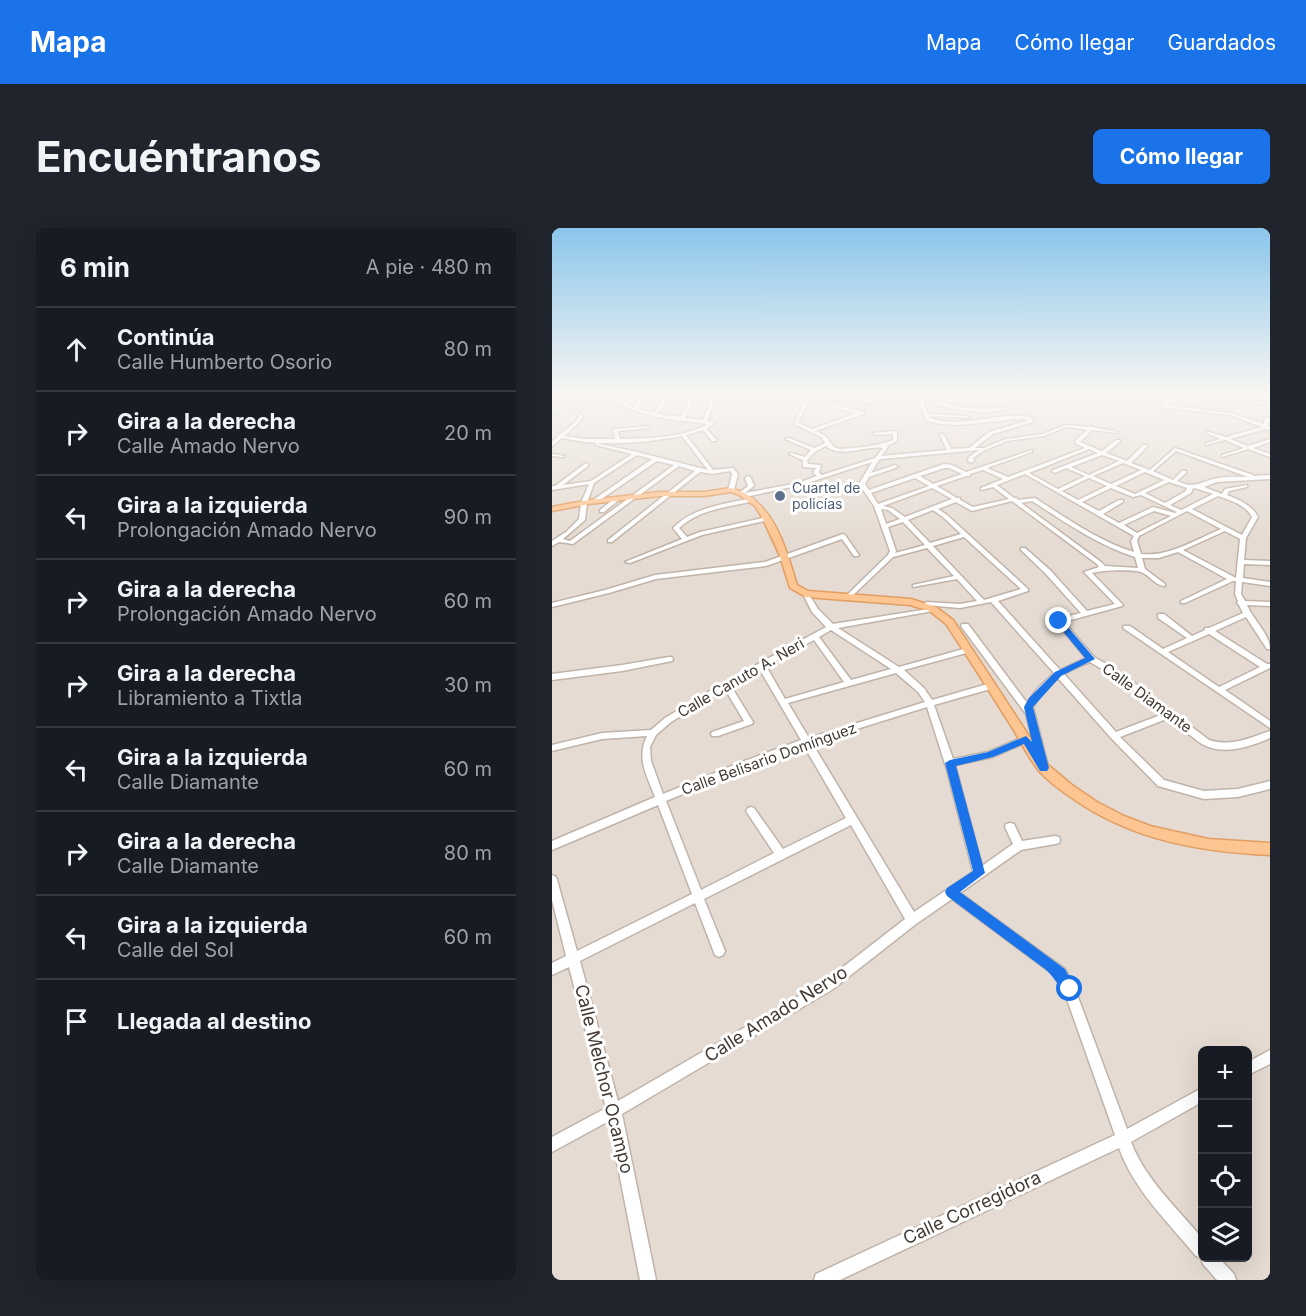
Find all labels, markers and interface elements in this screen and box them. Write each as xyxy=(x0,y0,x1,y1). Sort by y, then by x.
text: Mapa xyxy=(30,25,107,59)
text: Mapa xyxy=(926,30,982,55)
text: Cómo llegar xyxy=(1015,30,1134,55)
text: Guardados xyxy=(1167,30,1276,55)
button: Cómo llegar xyxy=(1093,129,1270,184)
text: Encuéntranos xyxy=(36,131,321,182)
text: 6 min xyxy=(60,252,130,283)
text: A pie · 480 m xyxy=(366,255,492,279)
text: Continúa xyxy=(117,324,215,350)
icon: ahead xyxy=(60,333,93,366)
text: 80 m xyxy=(444,337,492,361)
text: Calle Humberto Osorio xyxy=(117,350,332,374)
text: Gira a la derecha xyxy=(117,408,296,434)
icon: right xyxy=(60,417,93,450)
text: 20 m xyxy=(444,421,492,445)
text: Calle Amado Nervo xyxy=(117,434,300,458)
place label: Cuartel de policías xyxy=(792,479,861,512)
marker: Cuartel de policías xyxy=(773,489,787,503)
text: Gira a la izquierda xyxy=(117,492,308,518)
icon: left xyxy=(60,501,93,534)
text: 90 m xyxy=(444,505,492,529)
text: Prolongación Amado Nervo xyxy=(117,518,377,542)
text: Gira a la derecha xyxy=(117,576,296,602)
icon: right xyxy=(60,585,93,618)
text: 60 m xyxy=(444,589,492,613)
text: Prolongación Amado Nervo xyxy=(117,602,377,626)
route end xyxy=(1045,607,1071,633)
street label: Calle Canuto A. Neri xyxy=(674,634,807,722)
street label: Calle Diamante xyxy=(1099,659,1196,737)
text: Gira a la derecha xyxy=(117,660,296,686)
icon: right xyxy=(60,669,93,702)
text: 30 m xyxy=(444,673,492,697)
text: Libramiento a Tixtla xyxy=(117,686,303,710)
street label: Calle Belisario Domínguez xyxy=(679,718,859,799)
text: Gira a la izquierda xyxy=(117,744,308,770)
icon: left xyxy=(60,753,93,786)
text: 60 m xyxy=(444,757,492,781)
text: Calle Diamante xyxy=(117,770,259,794)
text: Gira a la derecha xyxy=(117,828,296,854)
icon: right xyxy=(60,837,93,870)
text: 80 m xyxy=(444,841,492,865)
text: Calle Diamante xyxy=(117,854,259,878)
text: Gira a la izquierda xyxy=(117,912,308,938)
icon: left xyxy=(60,921,93,954)
text: 60 m xyxy=(444,925,492,949)
text: Calle del Sol xyxy=(117,938,234,962)
street label: Calle Amado Nervo xyxy=(700,961,851,1066)
route start xyxy=(1056,975,1082,1001)
street label: Calle Melchor Ocampo xyxy=(571,982,638,1176)
icon: arrive xyxy=(60,1005,93,1038)
text: Llegada al destino xyxy=(117,1008,311,1034)
map controls xyxy=(1198,1046,1252,1262)
button: + xyxy=(1198,1046,1252,1100)
button: − xyxy=(1198,1100,1252,1154)
button: locate xyxy=(1198,1154,1252,1208)
street label: Calle Corregidora xyxy=(900,1166,1044,1249)
button: layers xyxy=(1198,1208,1252,1262)

